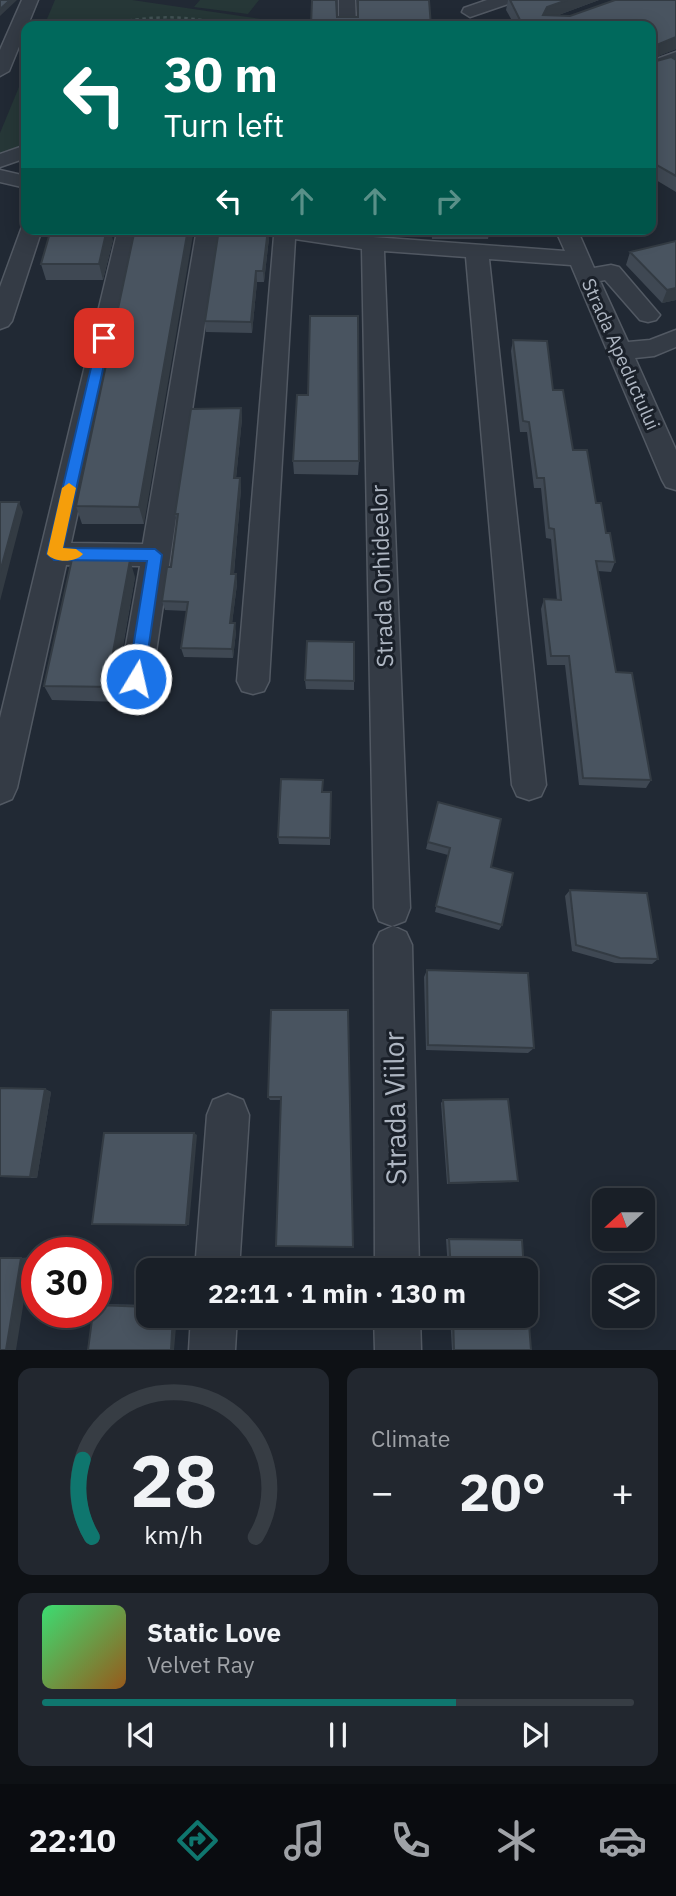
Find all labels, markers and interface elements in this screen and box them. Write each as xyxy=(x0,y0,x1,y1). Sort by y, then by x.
text: 30 m xyxy=(164,42,278,105)
icon: left xyxy=(49,49,140,140)
text: Turn left xyxy=(164,104,284,146)
icon: left xyxy=(210,182,248,220)
icon: ahead xyxy=(283,182,321,220)
icon: ahead xyxy=(356,182,394,220)
icon: right xyxy=(429,182,467,220)
street label: Strada Apeductului xyxy=(577,274,665,434)
pin xyxy=(74,308,134,368)
icon: arrive xyxy=(85,319,123,357)
street label: Strada Orhideelor xyxy=(363,484,399,668)
position arrow xyxy=(99,642,173,716)
street label: Strada Viilor xyxy=(375,1031,414,1185)
north arrow xyxy=(592,1188,654,1251)
map controls xyxy=(592,1188,655,1328)
speed limit sign: 30 xyxy=(21,1237,112,1328)
button: layers xyxy=(592,1265,655,1328)
text: 22:11 · 1 min · 130 m xyxy=(208,1276,466,1310)
text: Climate xyxy=(371,1423,450,1453)
text: 28 xyxy=(130,1433,217,1528)
text: 20° xyxy=(459,1458,546,1525)
text: − xyxy=(371,1467,394,1516)
text: + xyxy=(611,1467,634,1516)
text: km/h xyxy=(144,1518,203,1551)
text: Static Love xyxy=(147,1615,281,1649)
text: Velvet Ray xyxy=(147,1649,254,1679)
icon: previous xyxy=(122,1716,160,1754)
icon: pause xyxy=(319,1716,357,1754)
icon: next xyxy=(516,1716,554,1754)
icon: directions xyxy=(173,1816,222,1865)
icon: music xyxy=(280,1816,329,1865)
icon: phone xyxy=(386,1816,435,1865)
icon: climate xyxy=(492,1816,541,1865)
icon: car xyxy=(598,1816,647,1865)
text: 22:10 xyxy=(29,1819,116,1861)

